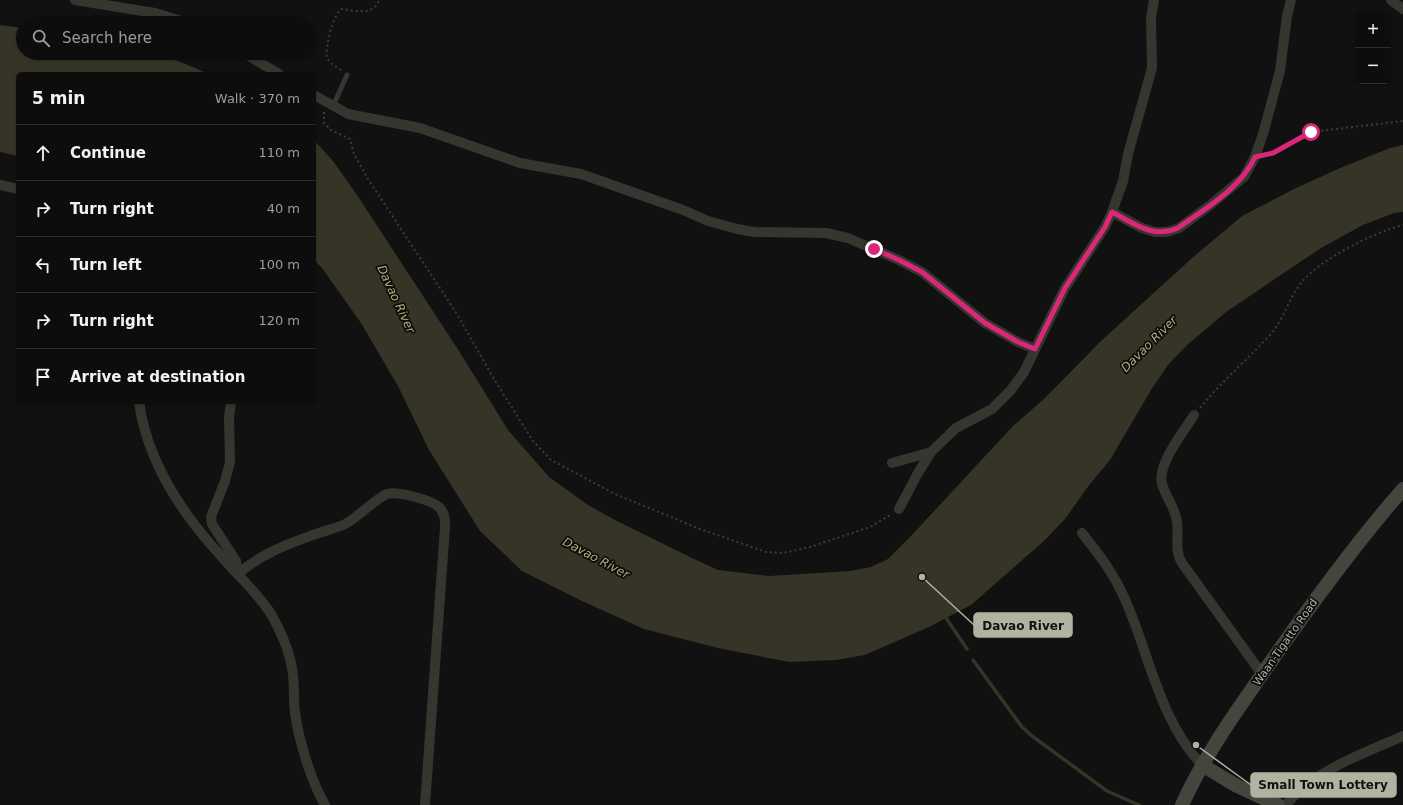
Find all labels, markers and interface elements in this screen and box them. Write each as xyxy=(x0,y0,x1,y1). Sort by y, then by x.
map controls xyxy=(1355,12,1391,84)
button: + xyxy=(1355,12,1391,48)
search box xyxy=(16,16,316,60)
icon: search xyxy=(30,27,52,49)
text: Search here xyxy=(62,29,152,47)
button: − xyxy=(1355,48,1391,84)
text: 5 min xyxy=(32,88,85,108)
text: Walk · 370 m xyxy=(215,91,300,106)
route start xyxy=(1302,123,1320,141)
icon: ahead xyxy=(32,142,54,164)
text: Continue xyxy=(70,144,146,162)
text: 110 m xyxy=(258,145,300,160)
icon: right xyxy=(32,198,54,220)
text: Turn right xyxy=(70,200,154,218)
text: 40 m xyxy=(267,201,300,216)
route end xyxy=(865,240,883,258)
icon: left xyxy=(32,254,54,276)
text: Turn left xyxy=(70,256,142,274)
text: 100 m xyxy=(258,257,300,272)
water label: Davao River xyxy=(374,263,418,336)
icon: right xyxy=(32,310,54,332)
text: Turn right xyxy=(70,312,154,330)
water label: Davao River xyxy=(1118,312,1181,375)
text: 120 m xyxy=(258,313,300,328)
icon: arrive xyxy=(32,366,54,388)
text: Arrive at destination xyxy=(70,368,245,386)
water label: Davao River xyxy=(560,535,633,582)
street label: Waan-Tigatto Road xyxy=(1250,596,1320,688)
callout: Davao River xyxy=(974,613,1072,637)
text: Davao River xyxy=(982,619,1064,633)
callout: Small Town Lottery xyxy=(1251,773,1396,797)
text: Small Town Lottery xyxy=(1258,778,1388,792)

